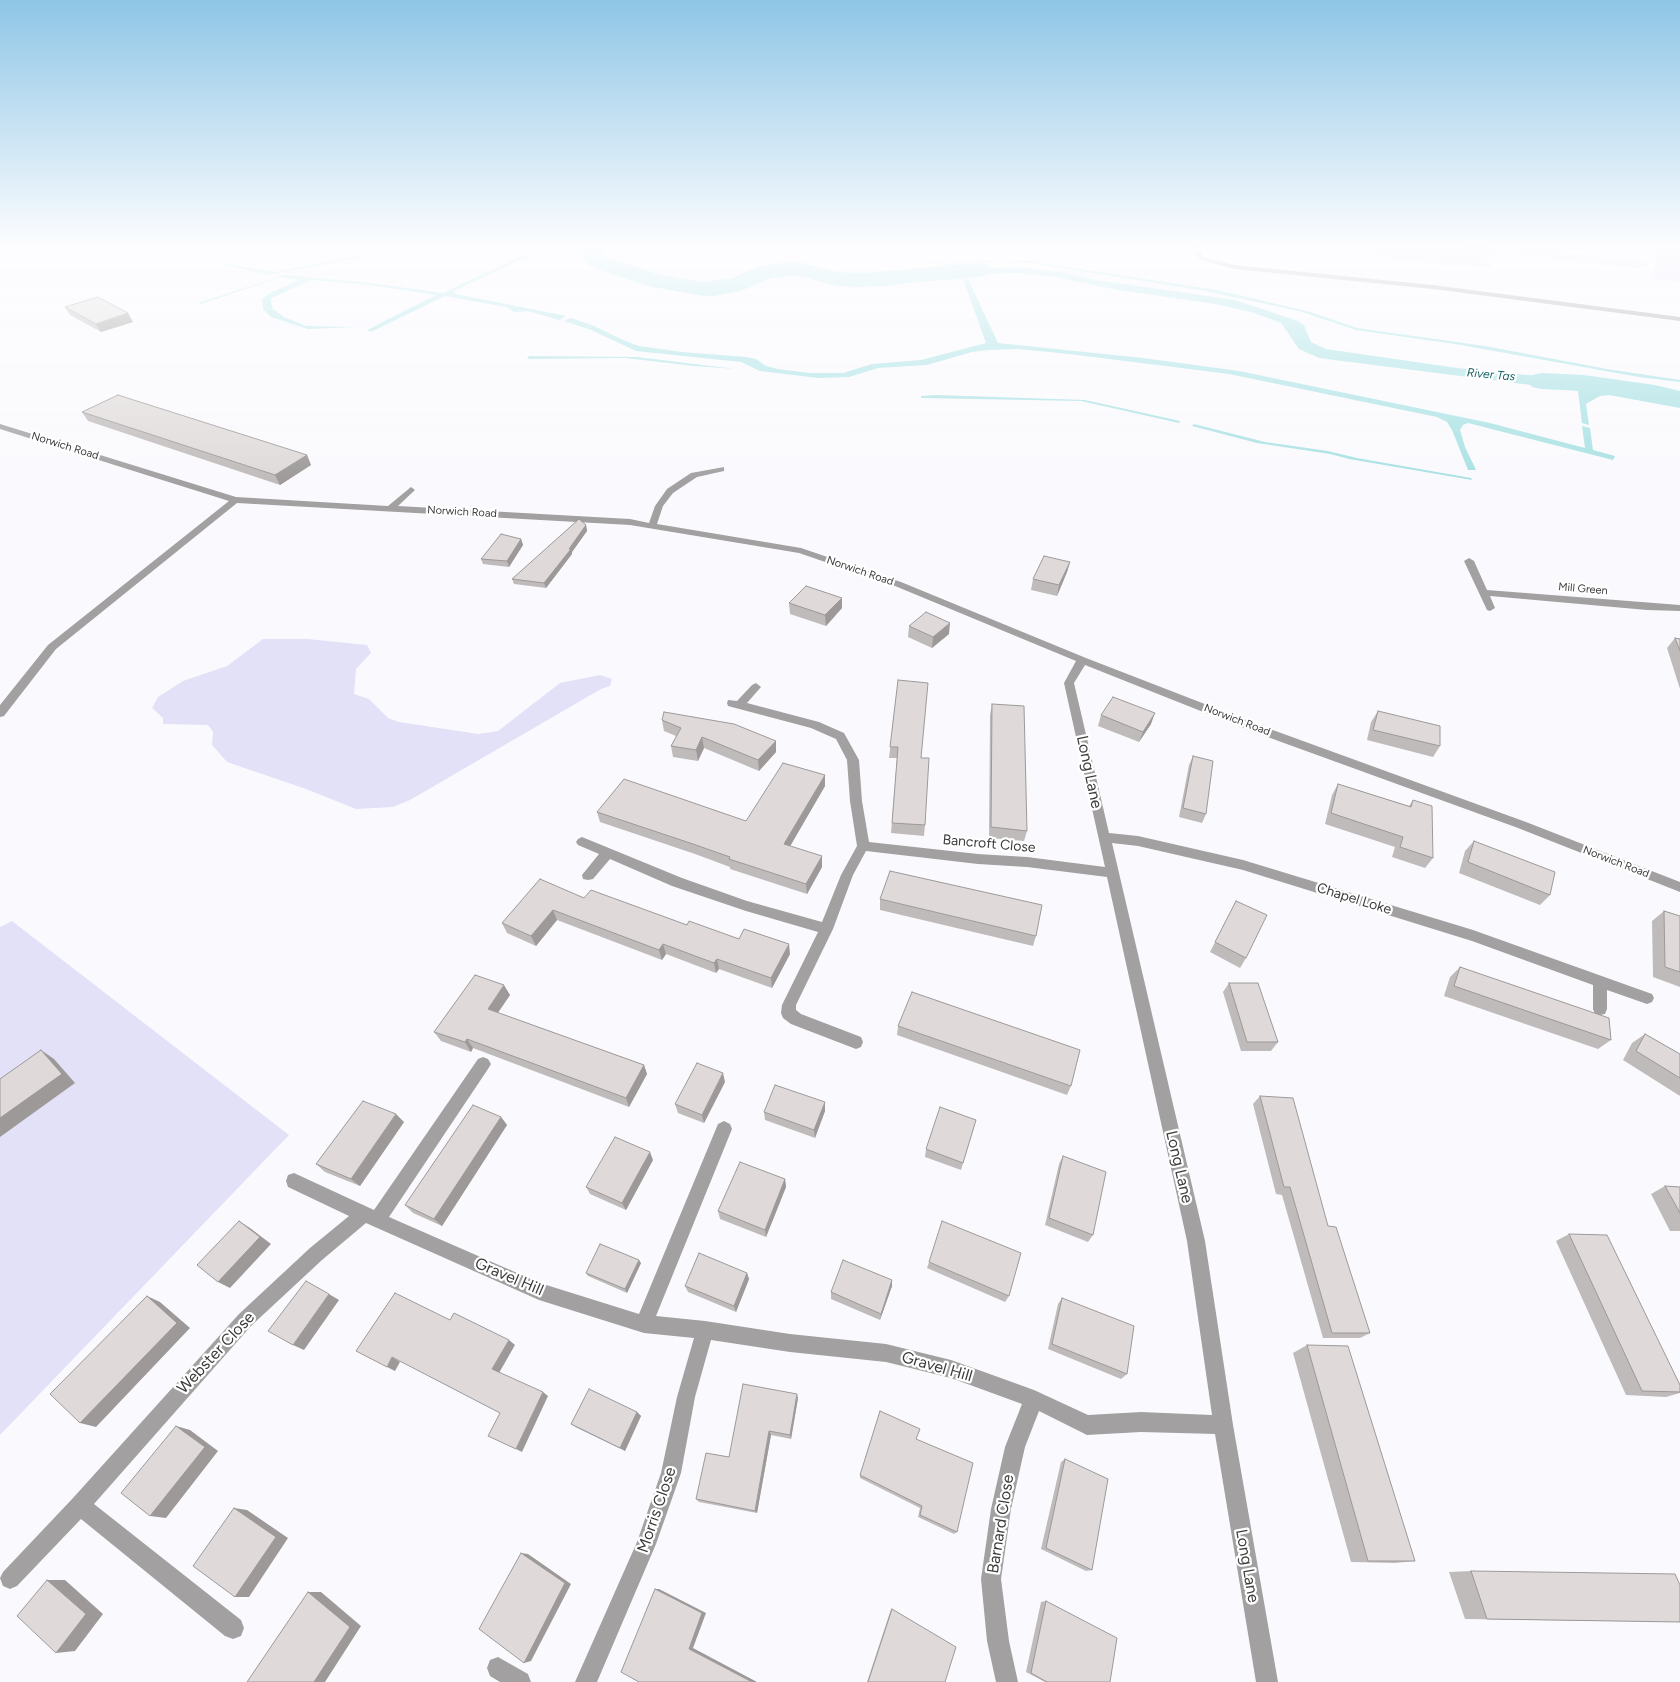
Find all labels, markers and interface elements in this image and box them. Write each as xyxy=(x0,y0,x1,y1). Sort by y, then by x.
water label: River Tas xyxy=(1466,366,1516,384)
street label: Norwich Road xyxy=(30,429,100,463)
street label: Norwich Road xyxy=(427,504,497,520)
street label: Norwich Road xyxy=(825,553,895,589)
street label: Mill Green xyxy=(1558,580,1608,598)
street label: Norwich Road xyxy=(1202,701,1272,739)
street label: Long Lane xyxy=(1072,734,1106,810)
street label: Bancroft Close xyxy=(942,832,1036,856)
street label: Norwich Road xyxy=(1581,843,1651,881)
street label: Chapel Loke xyxy=(1315,880,1393,918)
street label: Long Lane xyxy=(1161,1129,1197,1205)
street label: Gravel Hill xyxy=(472,1254,546,1300)
street label: Webster Close xyxy=(173,1308,259,1398)
street label: Gravel Hill xyxy=(899,1348,975,1386)
street label: Morris Close xyxy=(633,1465,681,1555)
street label: Barnard Close xyxy=(984,1473,1018,1575)
street label: Long Lane xyxy=(1231,1528,1263,1604)

